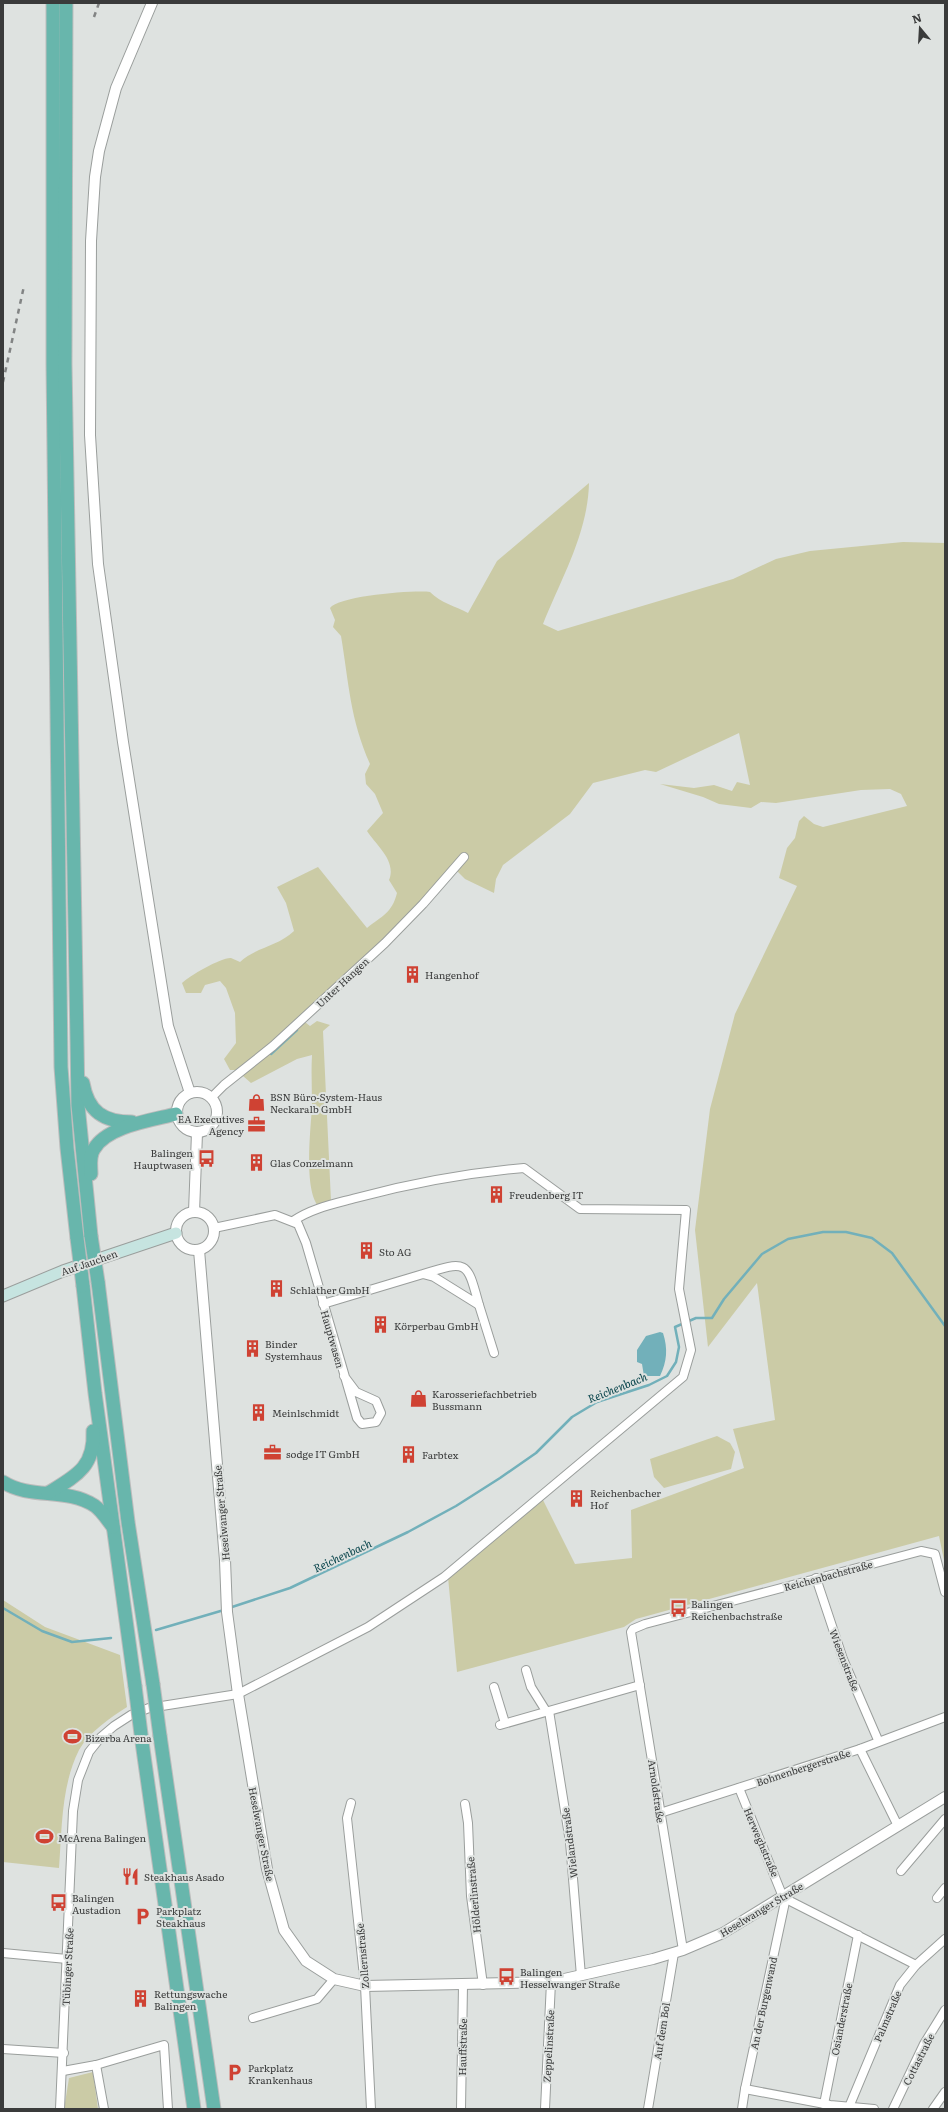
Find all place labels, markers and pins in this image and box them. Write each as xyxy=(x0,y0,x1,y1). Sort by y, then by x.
building icon: Hangenhof xyxy=(402,964,422,984)
place label: Hangenhof xyxy=(425,967,480,982)
place label: BSN Büro-System-Haus Neckaralb GmbH xyxy=(270,1089,382,1116)
shop icon: BSN Büro-System-Haus Neckaralb GmbH xyxy=(247,1092,267,1112)
place label: EA Executives Agency xyxy=(178,1111,244,1138)
office icon: EA Executives Agency xyxy=(247,1114,267,1134)
place label: Balingen Hauptwasen xyxy=(133,1145,193,1172)
bus stop icon: Balingen Hauptwasen xyxy=(196,1148,216,1168)
building icon: Glas Conzelmann xyxy=(247,1152,267,1172)
place label: Glas Conzelmann xyxy=(270,1155,354,1170)
building icon: Freudenberg IT xyxy=(486,1184,506,1204)
place label: Freudenberg IT xyxy=(509,1187,583,1202)
building icon: Sto AG xyxy=(356,1241,376,1261)
place label: Sto AG xyxy=(379,1244,412,1259)
building icon: Schlather GmbH xyxy=(267,1279,287,1299)
place label: Schlather GmbH xyxy=(290,1282,370,1297)
building icon: Körperbau GmbH xyxy=(371,1315,391,1335)
place label: Körperbau GmbH xyxy=(394,1318,479,1333)
place label: Binder Systemhaus xyxy=(265,1336,323,1363)
building icon: Binder Systemhaus xyxy=(242,1339,262,1359)
place label: Karosseriefachbetrieb Bussmann xyxy=(432,1386,537,1413)
shop icon: Karosseriefachbetrieb Bussmann xyxy=(409,1389,429,1409)
building icon: Meinlschmidt xyxy=(249,1402,269,1422)
place label: Meinlschmidt xyxy=(272,1405,339,1420)
office icon: sodge IT GmbH xyxy=(263,1443,283,1463)
building icon: Farbtex xyxy=(399,1444,419,1464)
place label: sodge IT GmbH xyxy=(286,1446,360,1461)
place label: Farbtex xyxy=(422,1447,459,1462)
place label: Reichenbacher Hof xyxy=(590,1485,661,1512)
building icon: Reichenbacher Hof xyxy=(567,1488,587,1508)
place label: Balingen Reichenbachstraße xyxy=(691,1596,783,1623)
bus stop icon: Balingen Reichenbachstraße xyxy=(668,1599,688,1619)
sports icon: Bizerba Arena xyxy=(62,1727,82,1747)
place label: Bizerba Arena xyxy=(85,1730,152,1745)
sports icon: McArena Balingen xyxy=(35,1827,55,1847)
place label: McArena Balingen xyxy=(58,1830,146,1845)
restaurant icon: Steakhaus Asado xyxy=(121,1866,141,1886)
place label: Steakhaus Asado xyxy=(144,1869,224,1884)
place label: Balingen Austadion xyxy=(72,1890,121,1917)
bus stop icon: Balingen Austadion xyxy=(49,1893,69,1913)
place label: Parkplatz Steakhaus xyxy=(156,1903,206,1930)
parking icon: Parkplatz Steakhaus xyxy=(133,1906,153,1926)
place label: Balingen Hesselwanger Straße xyxy=(520,1964,620,1991)
bus stop icon: Balingen Hesselwanger Straße xyxy=(497,1967,517,1987)
place label: Rettungswache Balingen xyxy=(154,1986,227,2013)
building icon: Rettungswache Balingen xyxy=(131,1989,151,2009)
place label: Parkplatz Krankenhaus xyxy=(248,2060,313,2087)
parking icon: Parkplatz Krankenhaus xyxy=(225,2063,245,2083)

